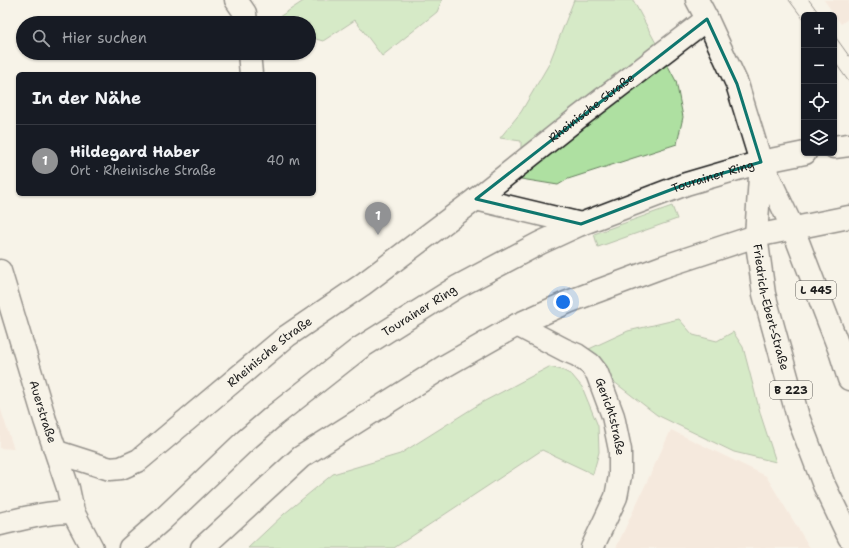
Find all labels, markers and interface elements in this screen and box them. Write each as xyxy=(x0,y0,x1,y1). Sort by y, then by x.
map controls xyxy=(801,12,837,156)
button: + xyxy=(801,12,837,48)
search box xyxy=(16,16,316,60)
icon: search xyxy=(30,27,52,49)
text: Hier suchen xyxy=(62,28,147,48)
button: − xyxy=(801,48,837,84)
street label: Rheinische Straße xyxy=(545,69,638,146)
button: locate xyxy=(801,84,837,120)
text: In der Nähe xyxy=(32,87,141,109)
button: layers xyxy=(801,120,837,156)
text: Hildegard Haber xyxy=(70,142,200,162)
text: 1 xyxy=(42,152,48,169)
text: 40 m xyxy=(266,152,300,169)
street label: Tourainer Ring xyxy=(669,156,756,197)
text: Ort · Rheinische Straße xyxy=(70,162,216,179)
pin: 1 xyxy=(365,202,391,235)
street label: Friedrich-Ebert-Straße xyxy=(749,243,793,372)
street label: Tourainer Ring xyxy=(379,281,460,340)
road number: L 445 xyxy=(796,281,836,299)
your location xyxy=(553,292,573,312)
street label: Rheinische Straße xyxy=(224,313,315,391)
street label: Gerichtstraße xyxy=(591,375,628,455)
street label: Auerstraße xyxy=(25,378,60,445)
road number: B 223 xyxy=(770,381,812,399)

